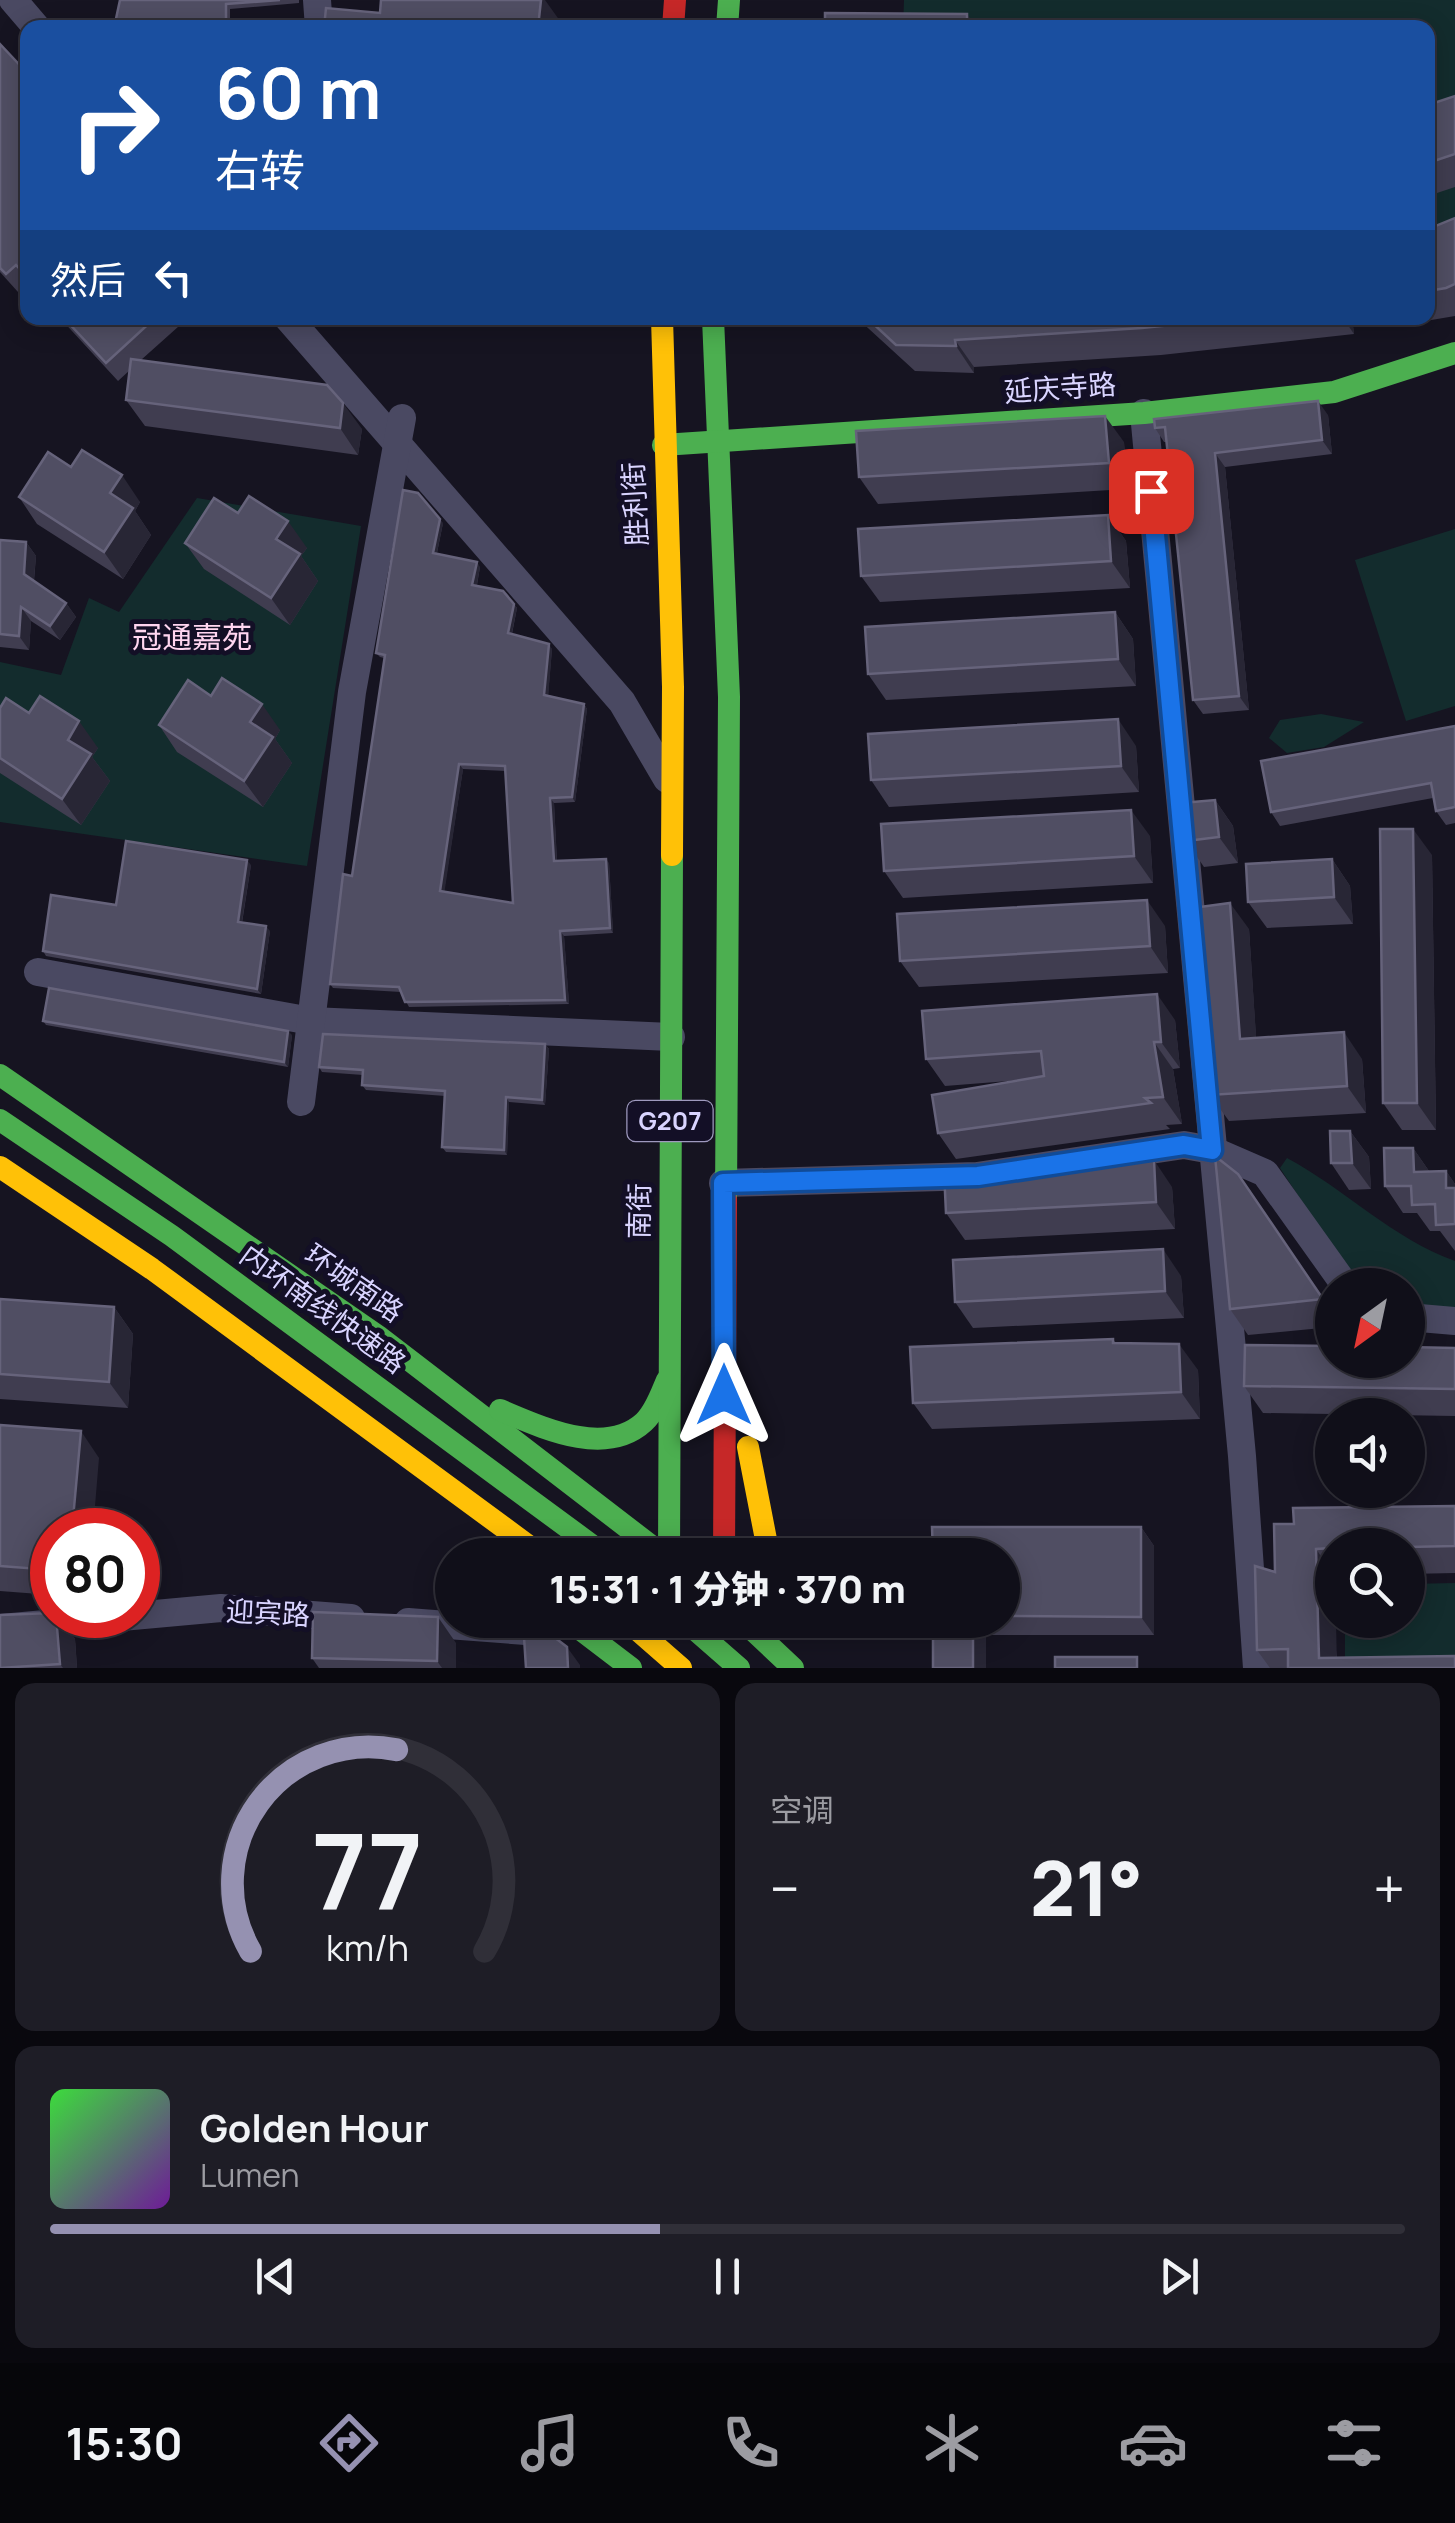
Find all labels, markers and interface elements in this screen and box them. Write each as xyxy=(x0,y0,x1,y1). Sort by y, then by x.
text: 60 m xyxy=(215,44,382,140)
icon: right xyxy=(50,60,180,190)
text: 右转 xyxy=(215,139,305,201)
icon: left xyxy=(146,250,201,305)
text: 然后 xyxy=(50,253,126,305)
street label: 延庆寺路 xyxy=(1003,364,1117,410)
pin xyxy=(1109,449,1194,534)
street label: 胜利街 xyxy=(613,461,655,547)
icon: arrive xyxy=(1124,464,1179,519)
district label: 冠通嘉苑 xyxy=(132,616,252,657)
road number: G207 xyxy=(628,1101,712,1141)
street label: 南街 xyxy=(619,1183,657,1239)
street label: 环城南路 xyxy=(298,1234,411,1330)
street label: 内环南线快速路 xyxy=(233,1235,414,1381)
north arrow xyxy=(1315,1268,1425,1378)
map controls xyxy=(1315,1268,1425,1638)
position arrow xyxy=(672,1343,776,1447)
button: sound xyxy=(1315,1398,1425,1508)
speed limit sign: 80 xyxy=(30,1508,160,1638)
button: search xyxy=(1315,1528,1425,1638)
text: 15:31 · 1 分钟 · 370 m xyxy=(549,1562,906,1614)
street label: 迎宾路 xyxy=(225,1591,311,1633)
text: 空调 xyxy=(770,1788,834,1832)
text: 77 xyxy=(312,1798,423,1940)
text: 21° xyxy=(1030,1836,1143,1939)
text: − xyxy=(770,1850,800,1926)
text: + xyxy=(1373,1850,1405,1926)
text: km/h xyxy=(326,1923,409,1972)
text: Golden Hour xyxy=(200,2101,429,2153)
text: Lumen xyxy=(200,2153,300,2197)
icon: previous xyxy=(248,2249,303,2304)
icon: pause xyxy=(700,2249,755,2304)
icon: next xyxy=(1152,2249,1207,2304)
icon: directions xyxy=(314,2408,384,2478)
icon: music xyxy=(515,2408,585,2478)
icon: phone xyxy=(716,2408,786,2478)
icon: climate xyxy=(917,2408,987,2478)
icon: car xyxy=(1118,2408,1188,2478)
icon: filters xyxy=(1319,2408,1389,2478)
text: 15:30 xyxy=(66,2412,183,2474)

